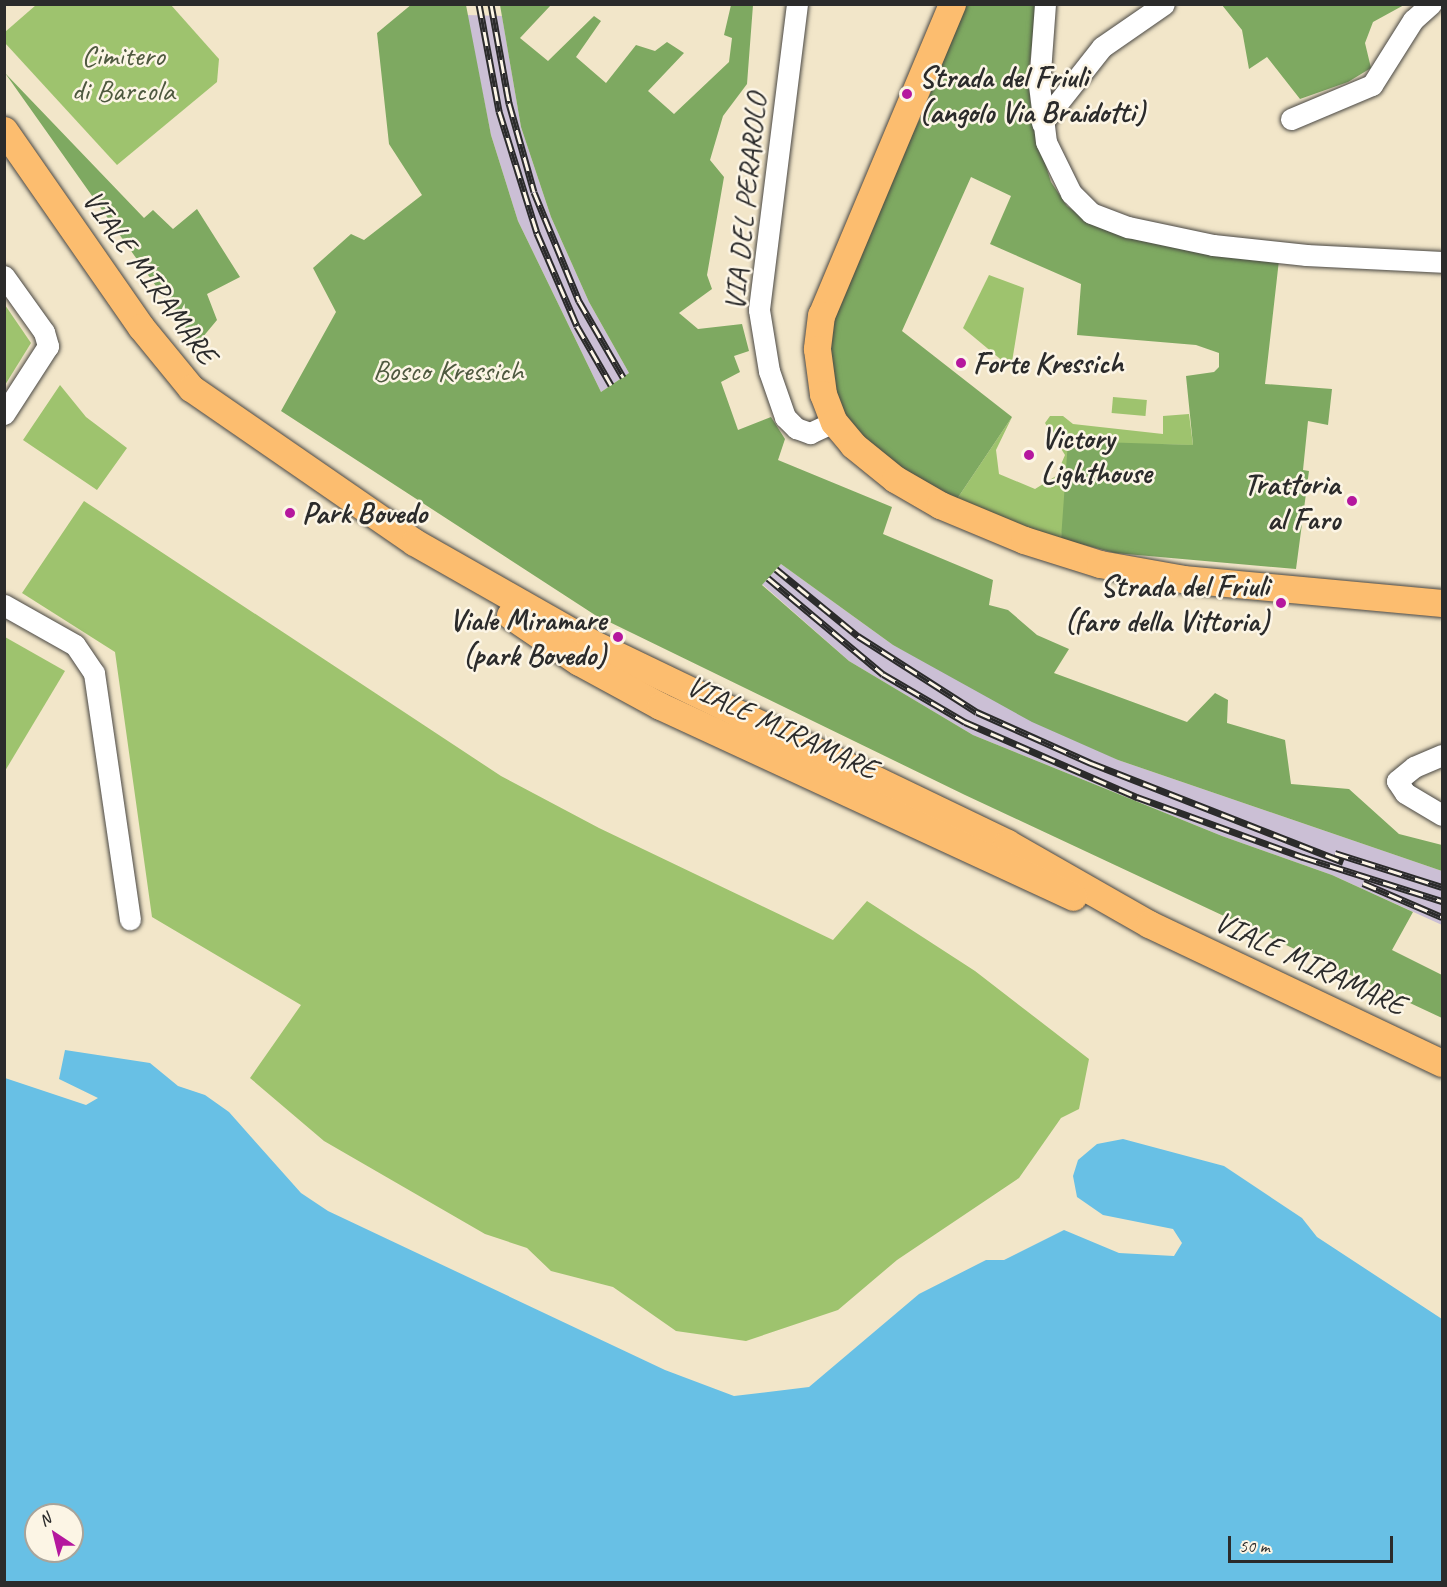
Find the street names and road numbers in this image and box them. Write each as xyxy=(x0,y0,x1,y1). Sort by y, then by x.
street label: VIA DEL PERAROLO xyxy=(716,92,774,312)
street label: VIALE MIRAMARE xyxy=(75,183,225,371)
street label: VIALE MIRAMARE xyxy=(681,667,883,787)
street label: VIALE MIRAMARE xyxy=(1209,903,1411,1023)

